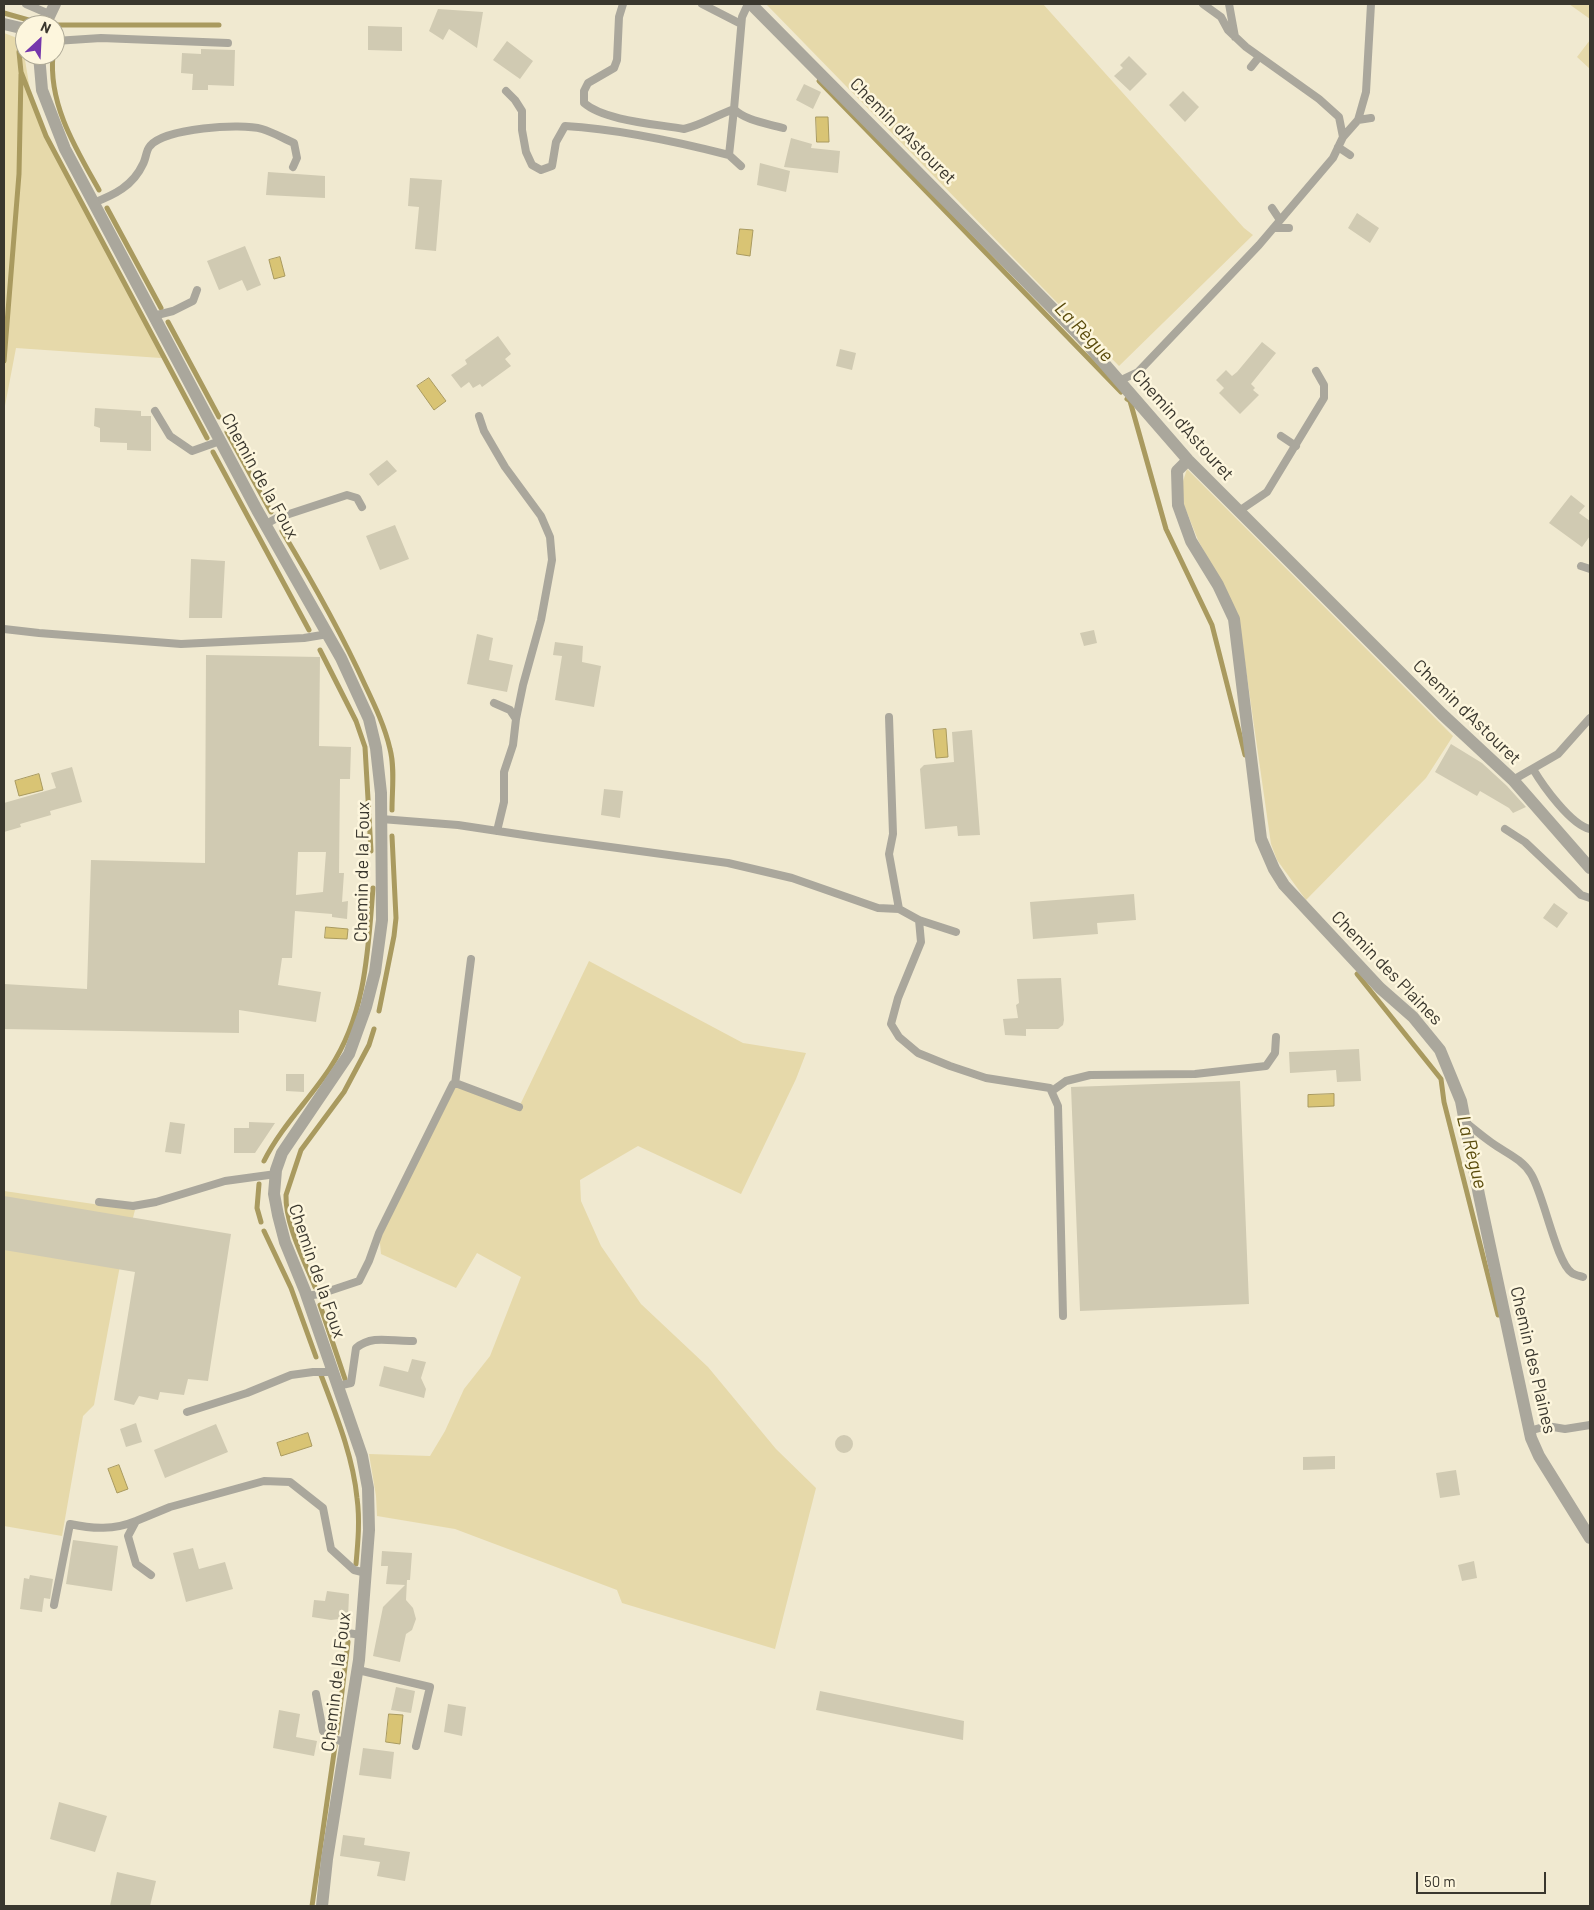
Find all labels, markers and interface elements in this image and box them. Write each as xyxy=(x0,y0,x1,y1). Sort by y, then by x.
north arrow xyxy=(15,15,65,65)
text: N xyxy=(38,17,54,37)
street label: Chemin d'Astouret xyxy=(845,73,961,189)
water label: La Règue xyxy=(1050,297,1118,367)
street label: Chemin d'Astouret xyxy=(1128,365,1238,485)
street label: Chemin de la Foux xyxy=(217,409,303,543)
street label: Chemin d'Astouret xyxy=(1409,655,1525,769)
street label: Chemin de la Foux xyxy=(350,802,374,942)
street label: Chemin des Plaines xyxy=(1327,906,1447,1030)
water label: La Règue xyxy=(1452,1113,1492,1191)
street label: Chemin de la Foux xyxy=(284,1201,350,1341)
street label: Chemin des Plaines xyxy=(1506,1284,1560,1436)
street label: Chemin de la Foux xyxy=(317,1611,355,1753)
scale bar xyxy=(1419,1862,1549,1894)
text: 50 m xyxy=(1424,1872,1456,1890)

